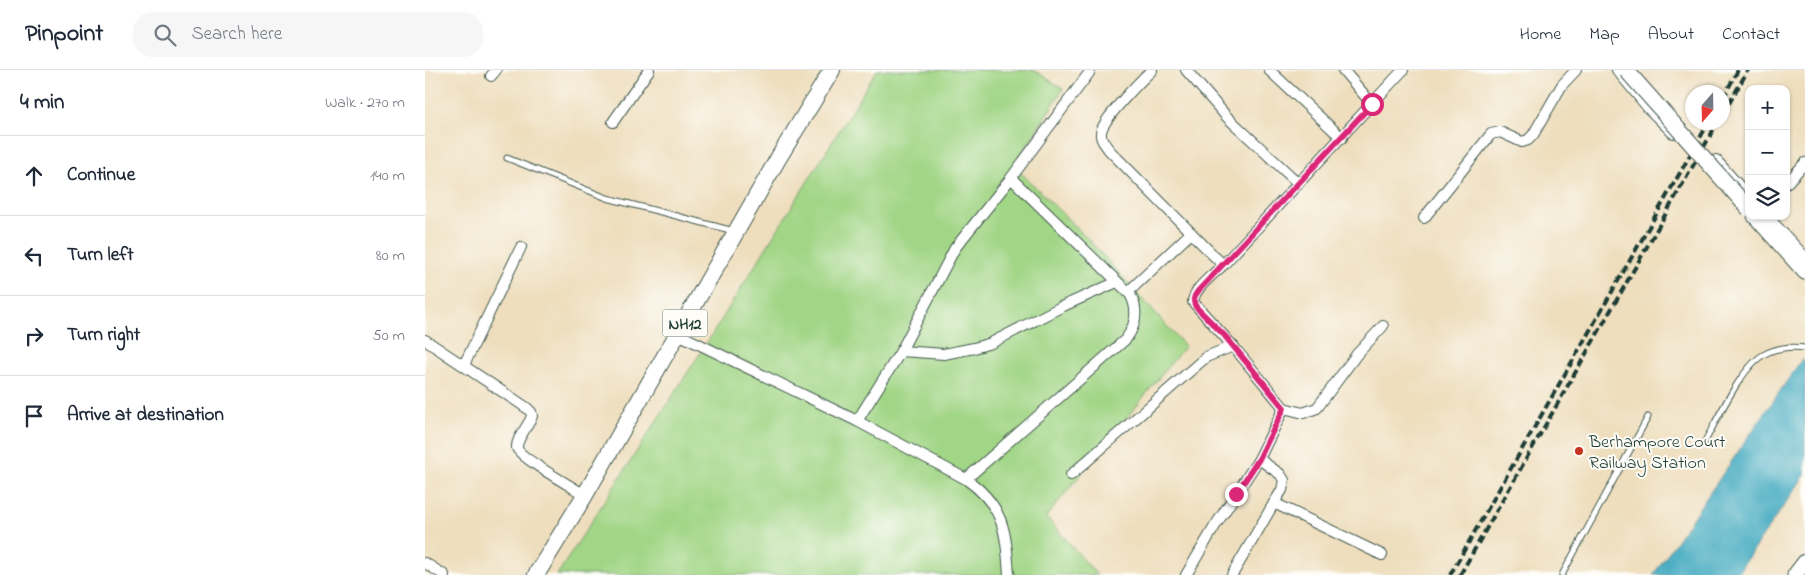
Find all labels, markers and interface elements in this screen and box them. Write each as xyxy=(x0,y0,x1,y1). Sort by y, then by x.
search box xyxy=(133,12,483,57)
text: Pinpoint xyxy=(25,17,103,52)
icon: search xyxy=(151,21,179,49)
text: Search here xyxy=(191,21,282,48)
text: Home xyxy=(1520,22,1561,48)
text: Map xyxy=(1589,22,1620,48)
text: About xyxy=(1648,22,1694,48)
text: Contact xyxy=(1722,22,1780,48)
north arrow xyxy=(1685,85,1730,130)
map controls xyxy=(1745,85,1790,220)
button: + xyxy=(1745,85,1790,130)
text: 4 min xyxy=(20,88,64,118)
text: Walk · 270 m xyxy=(325,91,405,115)
route start xyxy=(1361,93,1384,116)
button: − xyxy=(1745,130,1790,175)
icon: ahead xyxy=(20,162,48,190)
text: Continue xyxy=(67,162,135,189)
text: 140 m xyxy=(370,164,405,188)
button: layers xyxy=(1745,175,1790,220)
icon: left xyxy=(20,242,48,270)
text: Turn left xyxy=(67,242,134,269)
text: 80 m xyxy=(376,244,405,268)
road number: NH12 xyxy=(663,310,707,336)
icon: right xyxy=(20,322,48,350)
text: Turn right xyxy=(67,322,140,349)
text: 50 m xyxy=(373,324,405,348)
icon: arrive xyxy=(20,402,48,430)
text: Arrive at destination xyxy=(67,402,224,429)
place label: Berhampore Court Railway Station xyxy=(1588,430,1725,477)
marker: Berhampore Court Railway Station xyxy=(1573,445,1585,457)
route end xyxy=(1225,483,1248,506)

